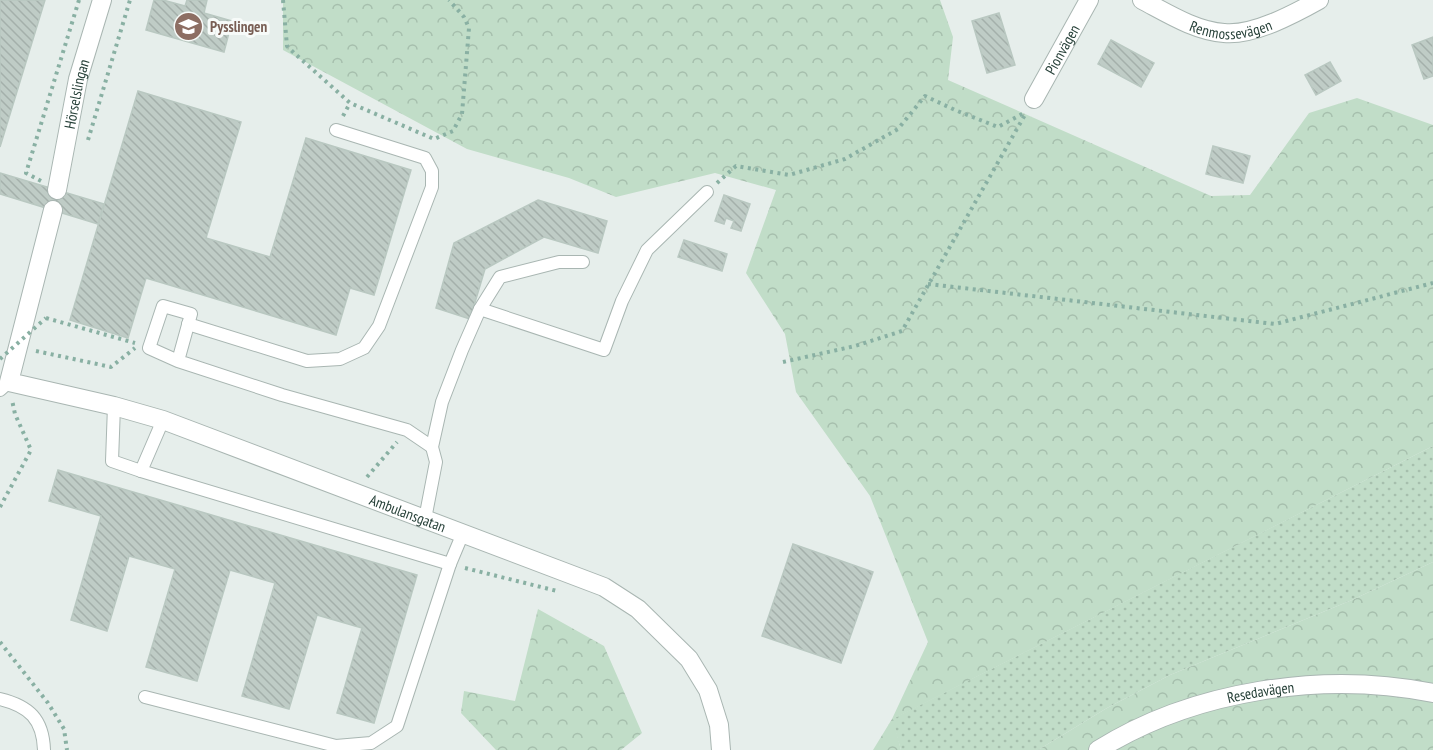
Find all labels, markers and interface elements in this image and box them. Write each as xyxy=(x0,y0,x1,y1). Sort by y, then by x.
school or university icon: Pysslingen xyxy=(173,10,205,42)
street label: Renmossevägen xyxy=(1187,15,1274,43)
place label: Pysslingen xyxy=(210,17,267,36)
street label: Pionvägen xyxy=(1040,21,1083,77)
street label: Hörselslingan xyxy=(59,57,93,130)
street label: Ambulansgatan xyxy=(367,490,449,536)
street label: Resedavägen xyxy=(1225,677,1295,707)

